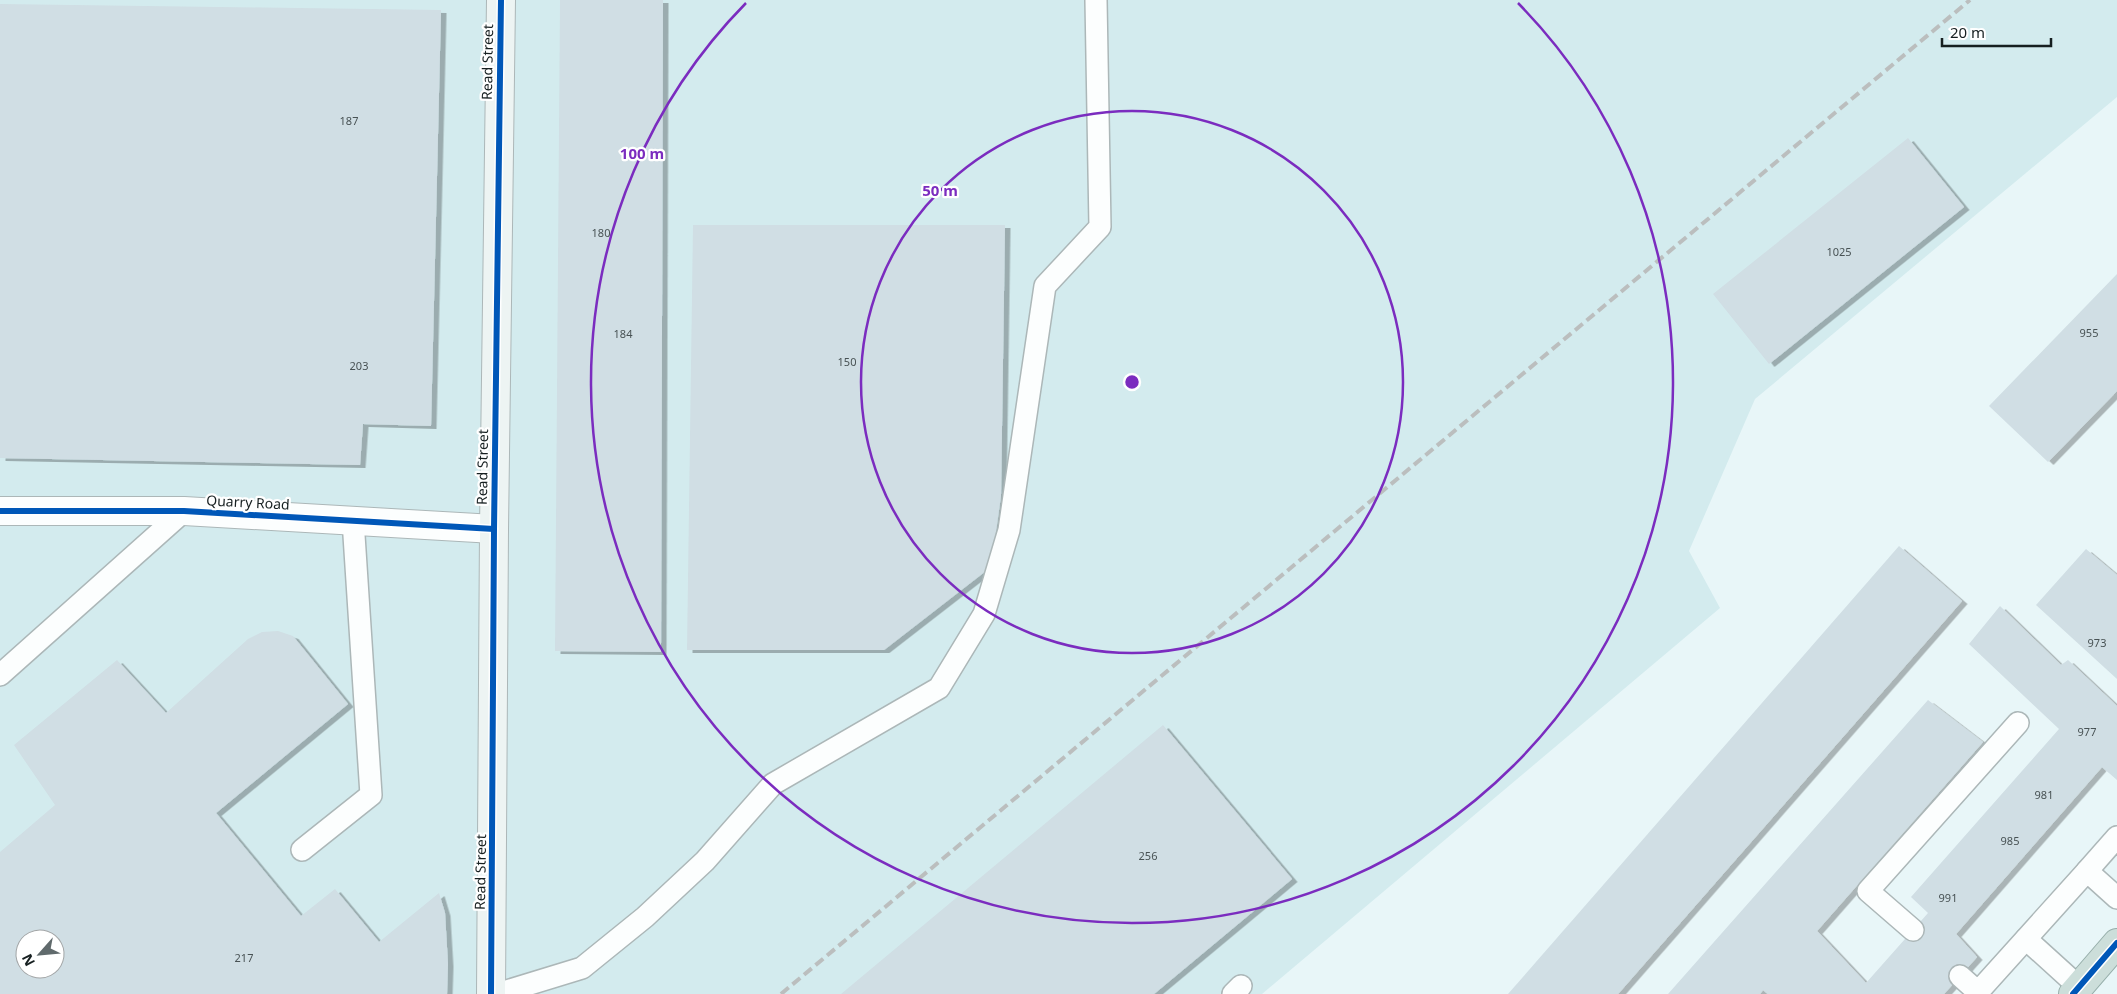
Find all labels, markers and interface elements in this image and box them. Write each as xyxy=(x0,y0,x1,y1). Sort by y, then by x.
scale bar xyxy=(1942,15,2051,47)
text: 20 m xyxy=(1950,22,1985,42)
street label: Read Street xyxy=(477,24,497,100)
house number: 187 xyxy=(340,113,358,128)
text: 100 m xyxy=(620,143,664,163)
text: 50 m xyxy=(922,180,958,200)
house number: 180 xyxy=(592,225,610,240)
house number: 1025 xyxy=(1826,244,1852,259)
house number: 955 xyxy=(2080,325,2098,340)
house number: 184 xyxy=(614,326,633,341)
house number: 150 xyxy=(838,354,856,369)
house number: 203 xyxy=(350,358,368,373)
centre of rings xyxy=(1123,373,1141,391)
street label: Read Street xyxy=(472,429,492,505)
street label: Quarry Road xyxy=(206,490,290,514)
house number: 973 xyxy=(2088,635,2106,650)
house number: 977 xyxy=(2078,724,2096,739)
house number: 981 xyxy=(2035,787,2053,802)
house number: 985 xyxy=(2001,833,2019,848)
street label: Read Street xyxy=(470,834,490,910)
house number: 256 xyxy=(1139,848,1157,863)
house number: 991 xyxy=(1939,890,1957,905)
north arrow xyxy=(15,929,65,979)
house number: 217 xyxy=(235,950,253,965)
text: N xyxy=(17,951,39,970)

